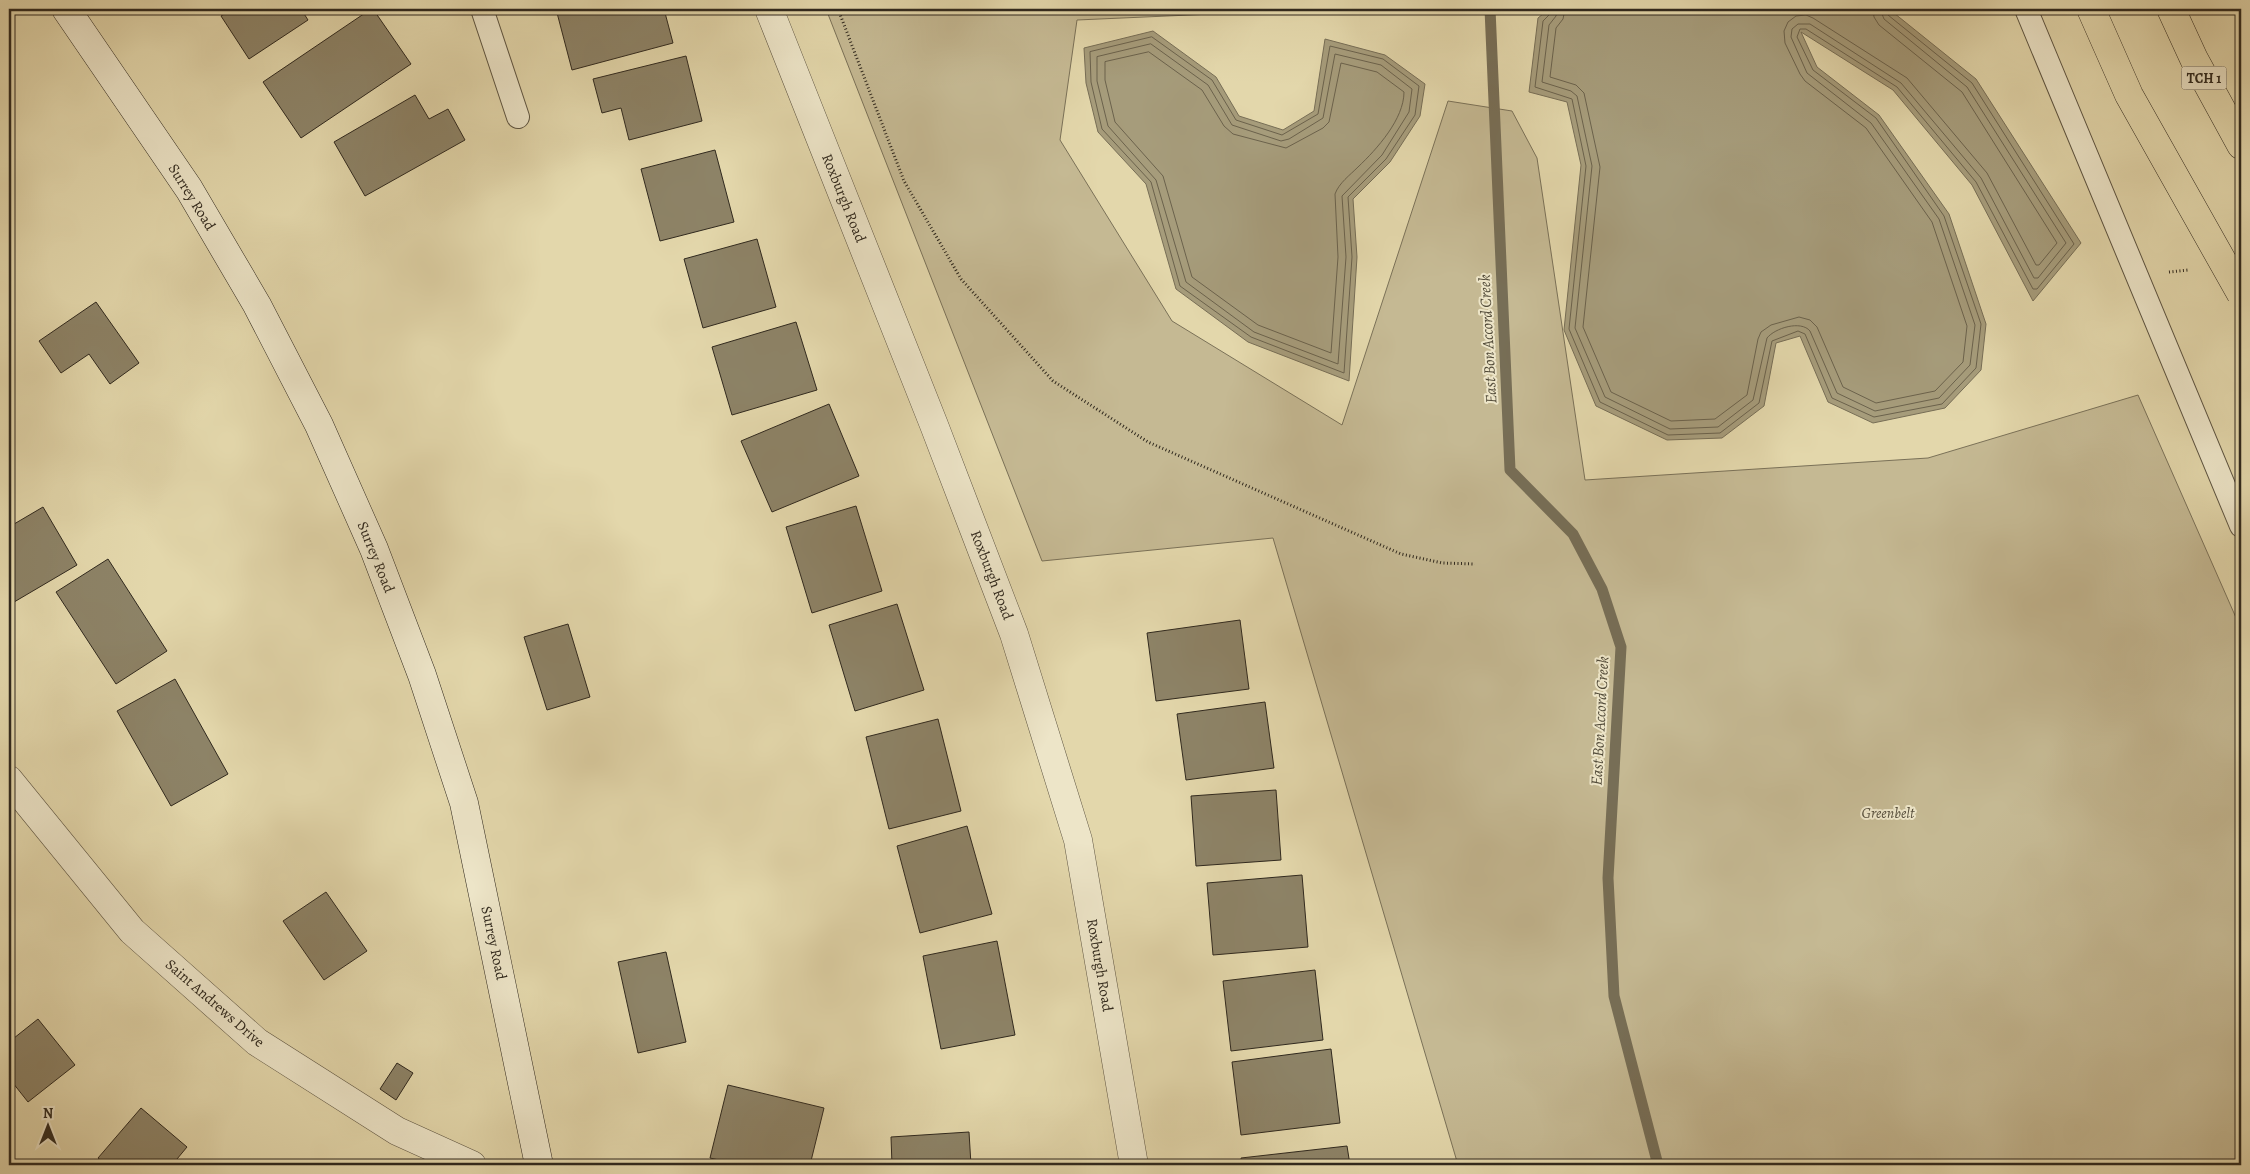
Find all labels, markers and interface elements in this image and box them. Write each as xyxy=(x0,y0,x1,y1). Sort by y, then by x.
road number: TCH 1 xyxy=(2182,66,2226,90)
street label: Roxburgh Road xyxy=(817,151,871,246)
street label: Surrey Road xyxy=(164,160,221,235)
water label: East Bon Accord Creek xyxy=(1474,274,1502,404)
street label: Surrey Road xyxy=(353,518,400,596)
street label: Roxburgh Road xyxy=(966,527,1019,623)
water label: East Bon Accord Creek xyxy=(1586,656,1614,786)
park label: Greenbelt xyxy=(1862,803,1915,823)
street label: Surrey Road xyxy=(476,904,512,983)
street label: Roxburgh Road xyxy=(1082,917,1118,1014)
street label: Saint Andrews Drive xyxy=(161,954,269,1052)
north arrow xyxy=(22,1102,72,1152)
text: N xyxy=(43,1104,53,1123)

